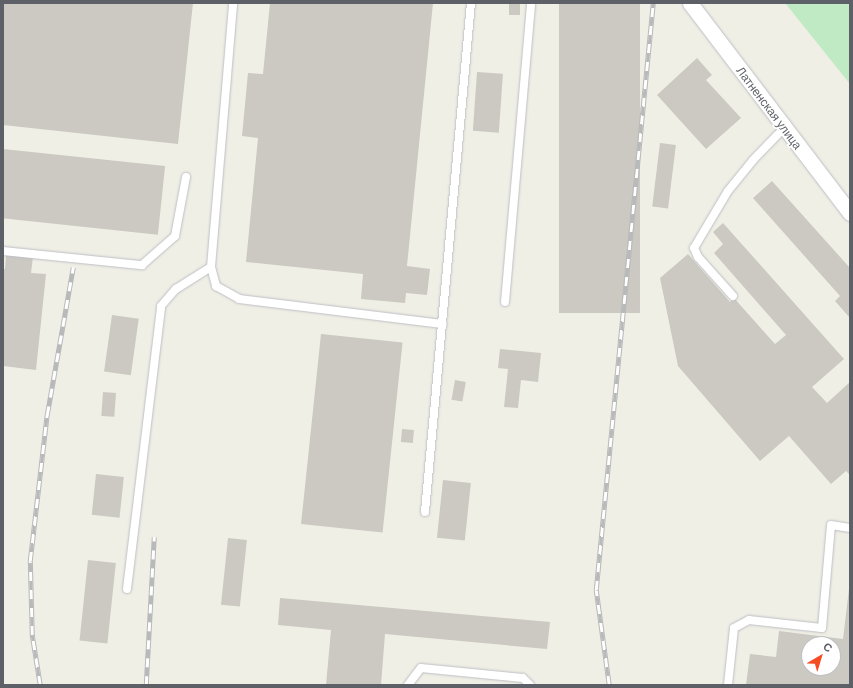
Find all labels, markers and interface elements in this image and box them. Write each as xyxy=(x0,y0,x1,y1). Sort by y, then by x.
street label: Латненская улица xyxy=(733,64,805,152)
north arrow xyxy=(801,636,841,676)
text: С xyxy=(821,639,835,655)

